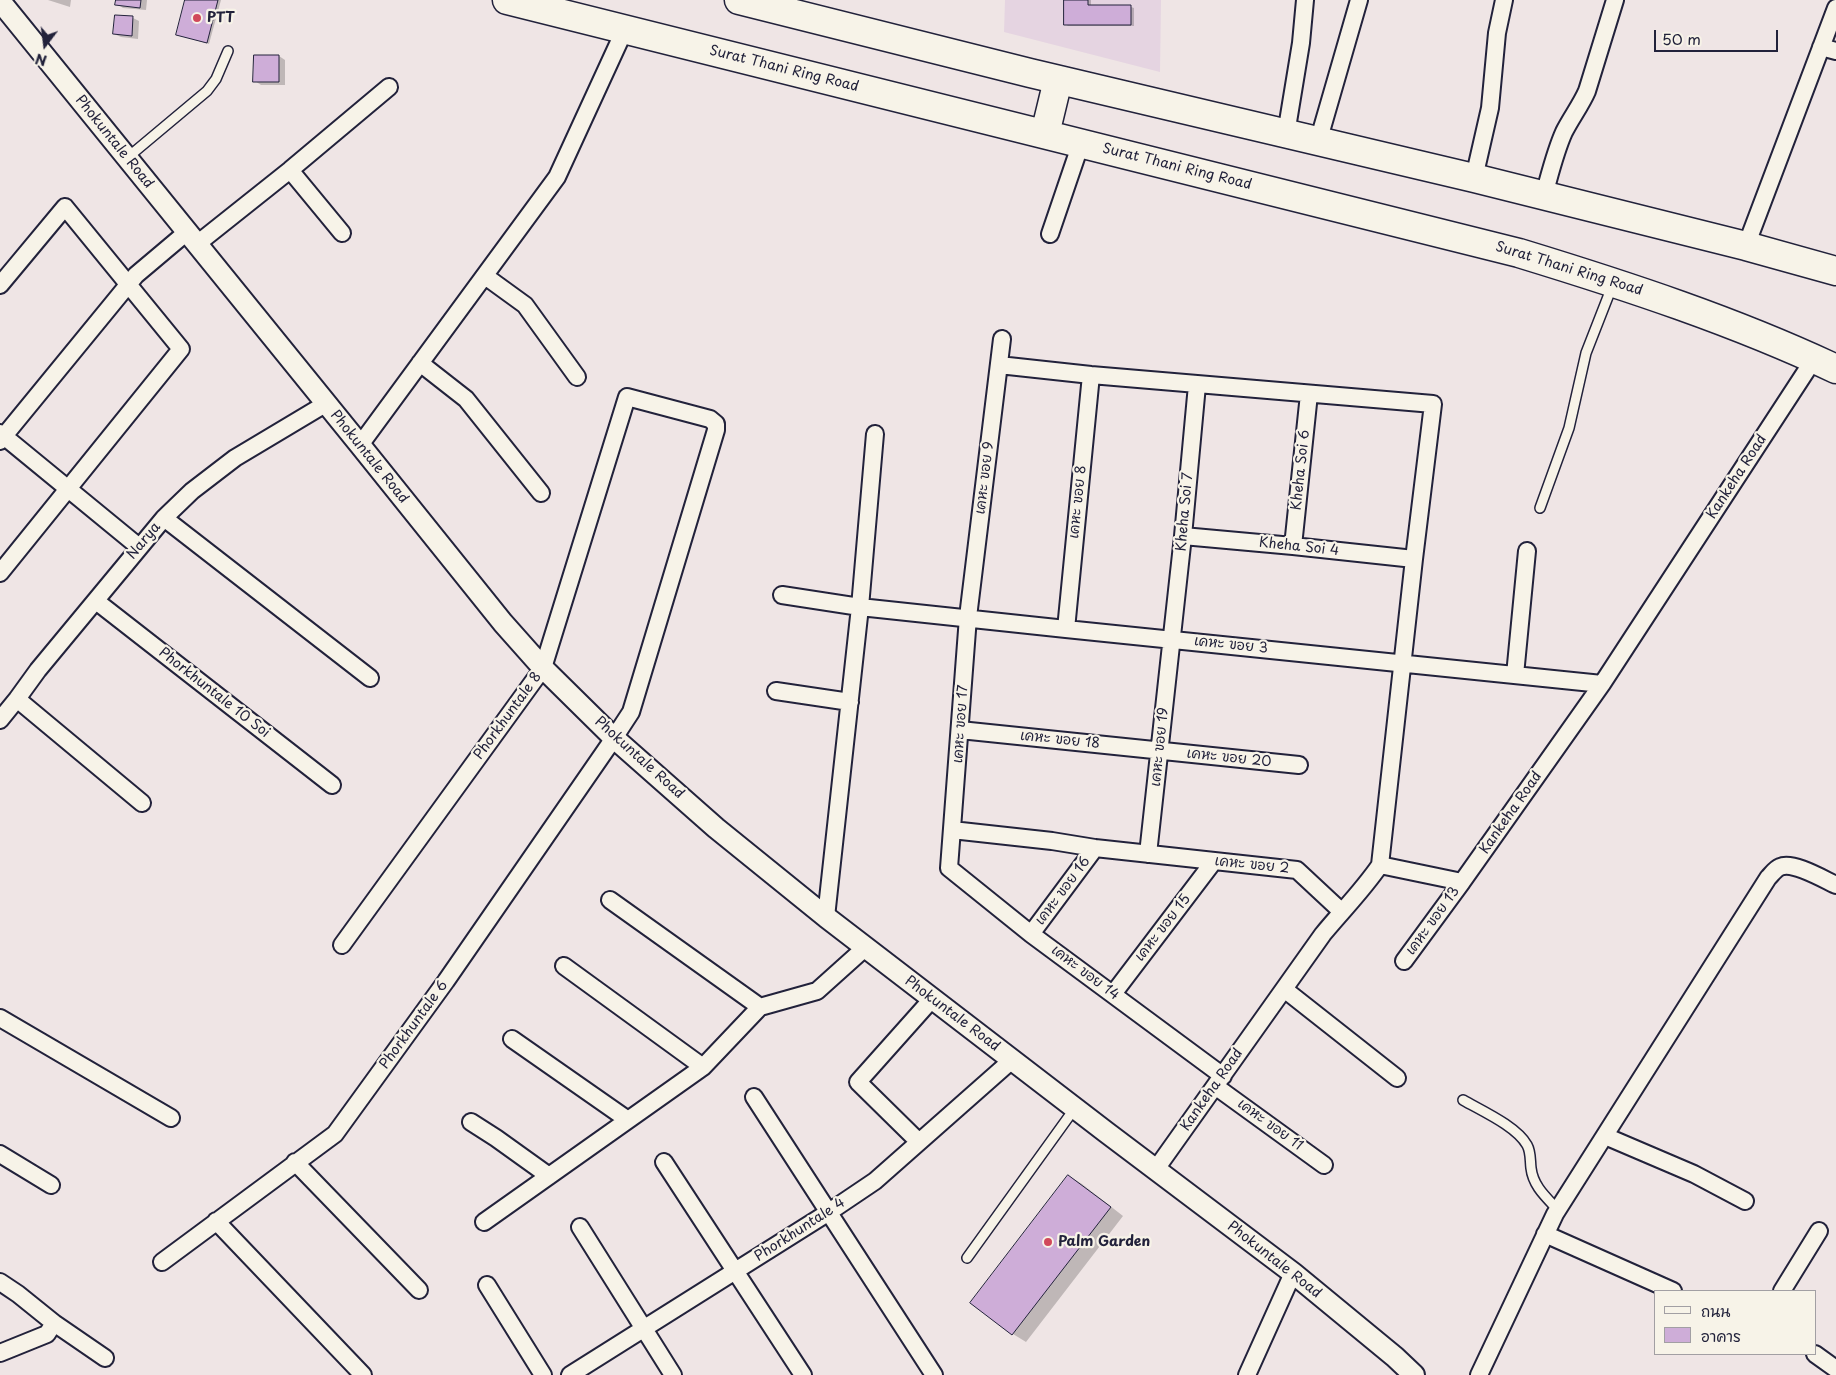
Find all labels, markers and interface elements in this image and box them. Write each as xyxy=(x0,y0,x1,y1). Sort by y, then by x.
place label: PTT xyxy=(207,10,235,26)
marker: PTT xyxy=(191,12,203,24)
north arrow xyxy=(20,20,70,70)
scale bar xyxy=(1656,20,1780,52)
text: 50 m xyxy=(1662,27,1701,50)
street label: Surat Thani Ring Road xyxy=(708,42,860,96)
text: N xyxy=(33,48,49,72)
street label: Phokuntale Road xyxy=(71,92,157,192)
street label: Surat Thani Ring Road xyxy=(1101,140,1253,194)
street label: Surat Thani Ring Road xyxy=(1493,239,1645,299)
street label: Phokuntale Road xyxy=(326,407,412,507)
street label: Kheha Soi 6 xyxy=(1288,429,1314,511)
street label: Kankeha Road xyxy=(1704,432,1770,522)
street label: เคหะ ขอย 9 xyxy=(972,441,998,515)
street label: เคหะ ขอย 8 xyxy=(1066,464,1090,540)
street label: Kheha Soi 7 xyxy=(1173,472,1197,552)
street label: Narya xyxy=(124,519,164,563)
street label: Kheha Soi 4 xyxy=(1258,534,1340,560)
street label: เคหะ ขอย 3 xyxy=(1193,633,1269,657)
street label: Phorkhuntale 10 Soi xyxy=(155,644,273,742)
street label: Phorkhuntale 8 xyxy=(471,669,545,763)
street label: เคหะ ขอย 17 xyxy=(950,684,972,764)
street label: เคหะ ขอย 19 xyxy=(1147,707,1173,787)
street label: Phokuntale Road xyxy=(591,713,687,803)
street label: เคหะ ขอย 18 xyxy=(1019,727,1101,753)
street label: เคหะ ขอย 20 xyxy=(1186,745,1272,771)
street label: Kankeha Road xyxy=(1476,769,1546,857)
street label: เคหะ ขอย 2 xyxy=(1214,853,1290,877)
street label: เคหะ ขอย 16 xyxy=(1032,854,1094,928)
street label: เคหะ ขอย 13 xyxy=(1403,883,1463,959)
street label: เคหะ ขอย 15 xyxy=(1132,891,1194,965)
street label: เคหะ ขอย 14 xyxy=(1048,942,1122,1004)
street label: Phokuntale Road xyxy=(901,973,1003,1055)
street label: Phorkhuntale 6 xyxy=(376,978,452,1072)
street label: Kankeha Road xyxy=(1177,1046,1247,1134)
street label: เคหะ ขอย 11 xyxy=(1234,1096,1306,1154)
street label: Phorkhuntale 4 xyxy=(752,1195,848,1265)
street label: Phokuntale Road xyxy=(1224,1218,1324,1302)
place label: Palm Garden xyxy=(1058,1234,1150,1250)
marker: Palm Garden xyxy=(1042,1236,1054,1248)
legend xyxy=(1654,1290,1816,1355)
text: ถนน xyxy=(1701,1299,1730,1322)
text: อาคาร xyxy=(1701,1324,1741,1347)

